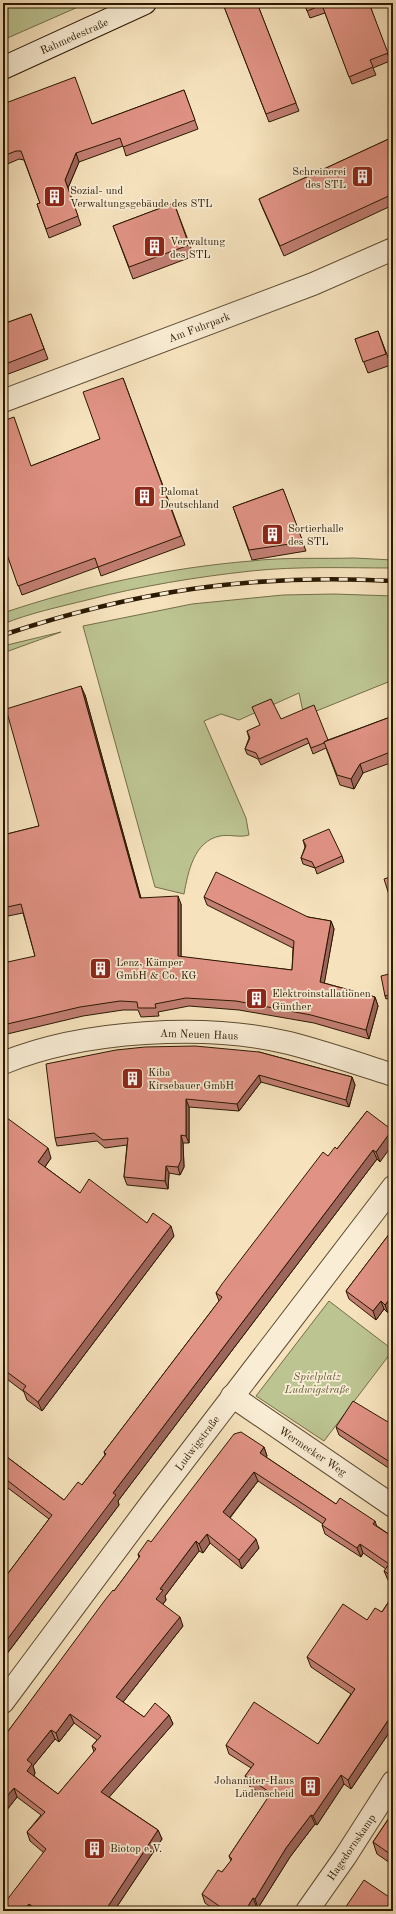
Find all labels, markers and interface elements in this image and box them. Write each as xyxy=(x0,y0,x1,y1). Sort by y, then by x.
street label: Rahmedestraße xyxy=(39,17,110,57)
building icon: Schreinerei des STL xyxy=(349,164,375,190)
place label: Schreinerei des STL xyxy=(292,167,346,191)
building icon: Sozial- und Verwaltungsgebäude des STL xyxy=(41,183,67,209)
place label: Sozial- und Verwaltungsgebäude des STL xyxy=(70,186,213,210)
building icon: Verwaltung des STL xyxy=(142,234,168,260)
place label: Verwaltung des STL xyxy=(170,237,225,261)
street label: Am Fuhrpark xyxy=(167,311,232,345)
building icon: Palomat Deutschland xyxy=(131,484,157,510)
place label: Palomat Deutschland xyxy=(160,487,219,511)
building icon: Sortierhalle des STL xyxy=(259,521,285,547)
place label: Sortierhalle des STL xyxy=(288,524,344,548)
building icon: Lenz, Kämper GmbH & Co. KG xyxy=(88,955,114,981)
place label: Lenz, Kämper GmbH & Co. KG xyxy=(116,958,197,982)
building icon: Elektroinstallationen Günther xyxy=(243,986,269,1012)
place label: Elektroinstallationen Günther xyxy=(272,989,371,1013)
street label: Am Neuen Haus xyxy=(160,1029,239,1042)
building icon: Kiba Kirsebauer GmbH xyxy=(120,1065,146,1091)
place label: Kiba Kirsebauer GmbH xyxy=(148,1068,235,1092)
park label: Spielplatz Ludwigstraße xyxy=(284,1372,350,1396)
street label: Ludwigstraße xyxy=(174,1414,222,1474)
street label: Wermecker Weg xyxy=(276,1426,348,1479)
building icon: Johanniter-Haus Lüdenscheid xyxy=(297,1773,323,1799)
place label: Johanniter-Haus Lüdenscheid xyxy=(214,1776,294,1800)
street label: Hagedornskamp xyxy=(326,1813,379,1883)
building icon: Biotop e.V. xyxy=(82,1835,108,1861)
place label: Biotop e.V. xyxy=(110,1844,162,1855)

